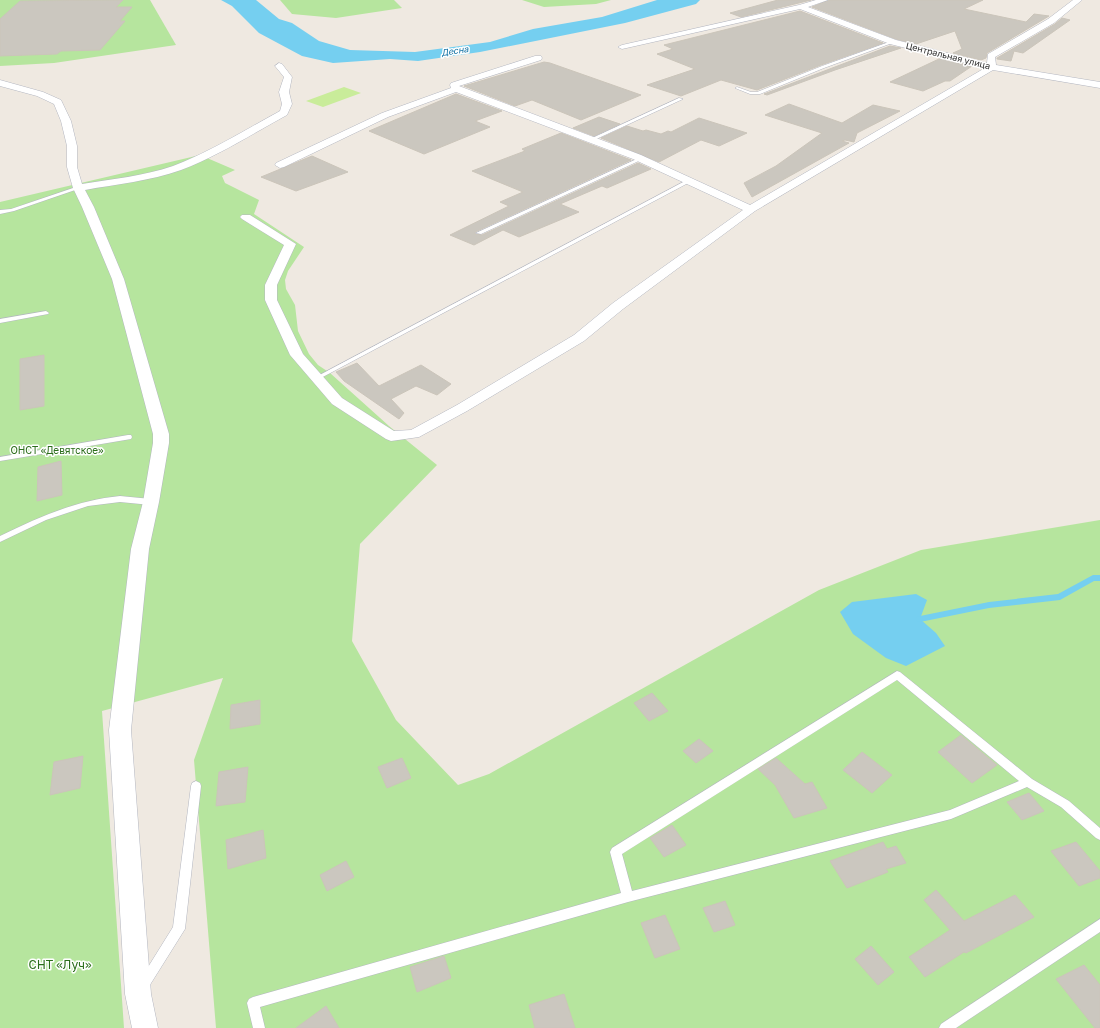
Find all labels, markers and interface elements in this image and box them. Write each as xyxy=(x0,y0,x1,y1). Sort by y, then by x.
street label: Центральная улица xyxy=(905,40,992,71)
water label: Десна xyxy=(440,43,470,58)
park label: ОНСТ «Девятское» xyxy=(10,444,104,456)
park label: СНТ «Луч» xyxy=(28,957,92,972)

